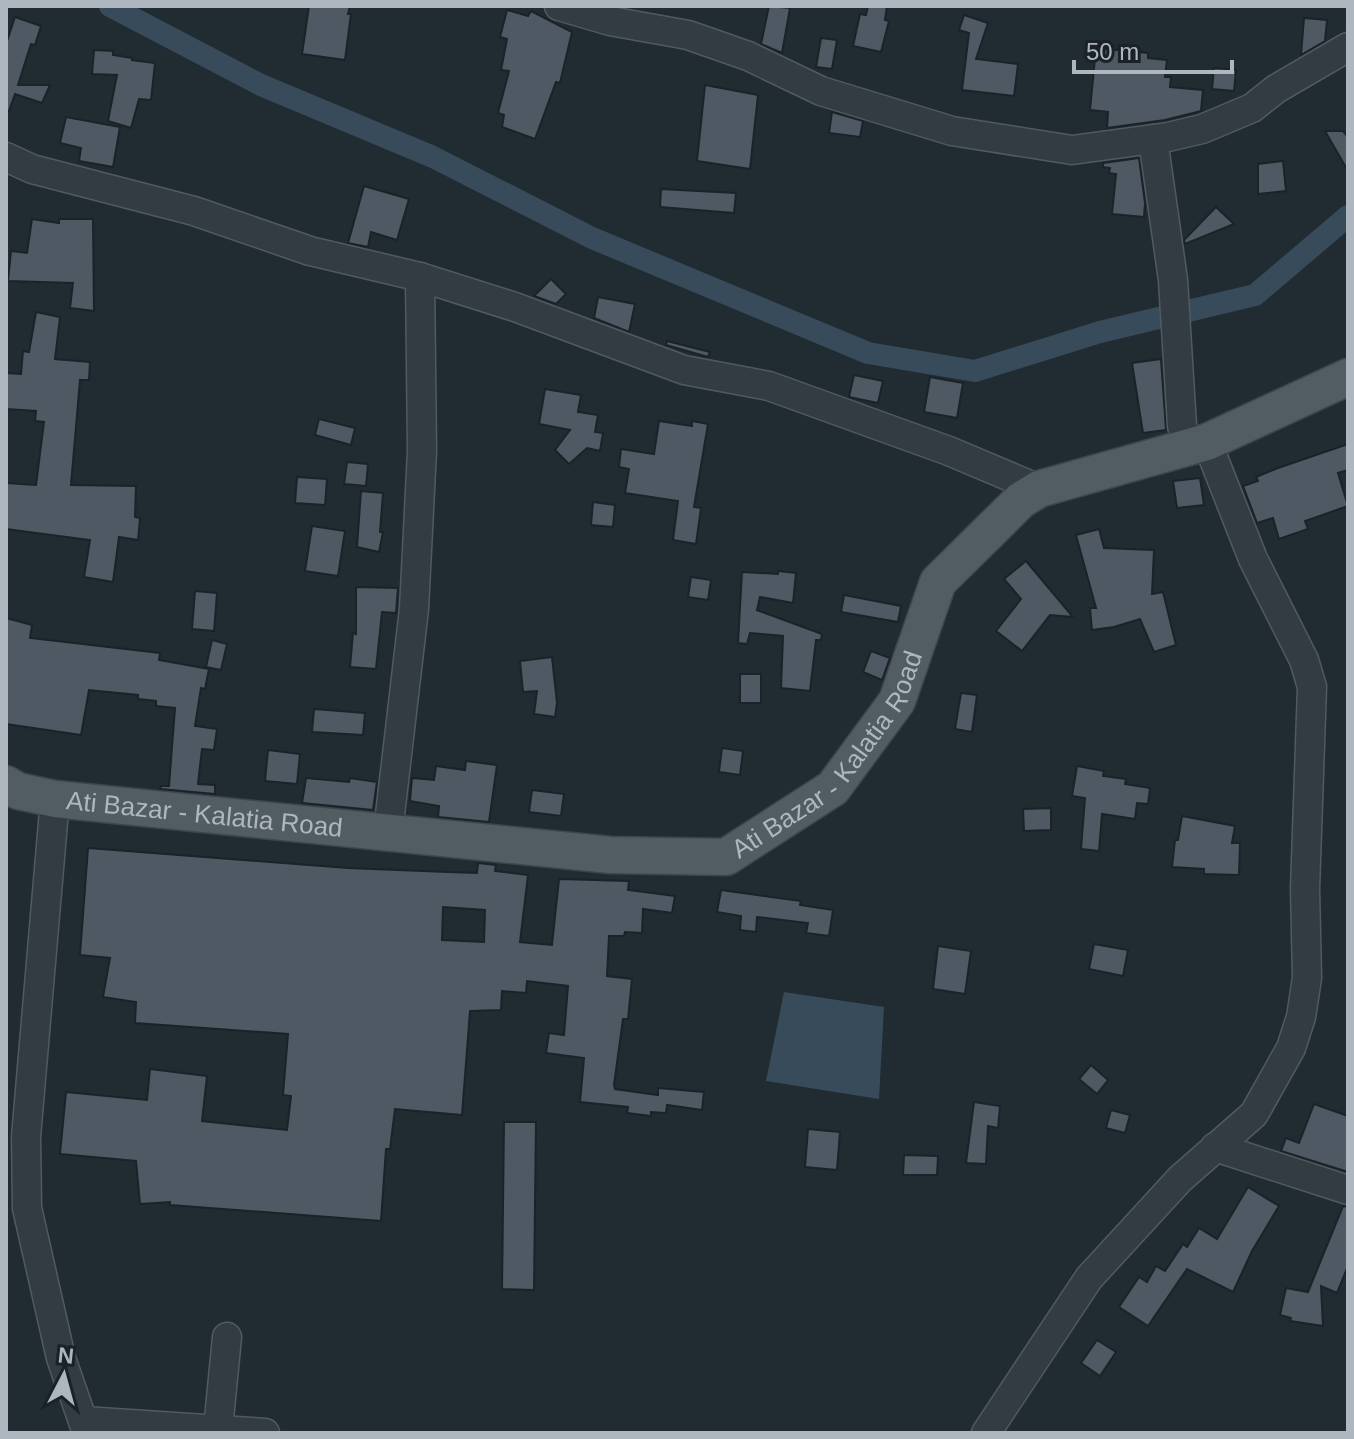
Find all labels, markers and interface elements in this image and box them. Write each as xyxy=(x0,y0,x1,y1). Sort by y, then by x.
scale bar xyxy=(1074,24,1232,74)
text: 50 m xyxy=(1086,38,1139,65)
street label: Ati Bazar - Kalatia Road xyxy=(726,647,928,864)
street label: Ati Bazar - Kalatia Road xyxy=(65,785,344,843)
north arrow xyxy=(24,1335,104,1415)
text: N xyxy=(57,1342,75,1369)

